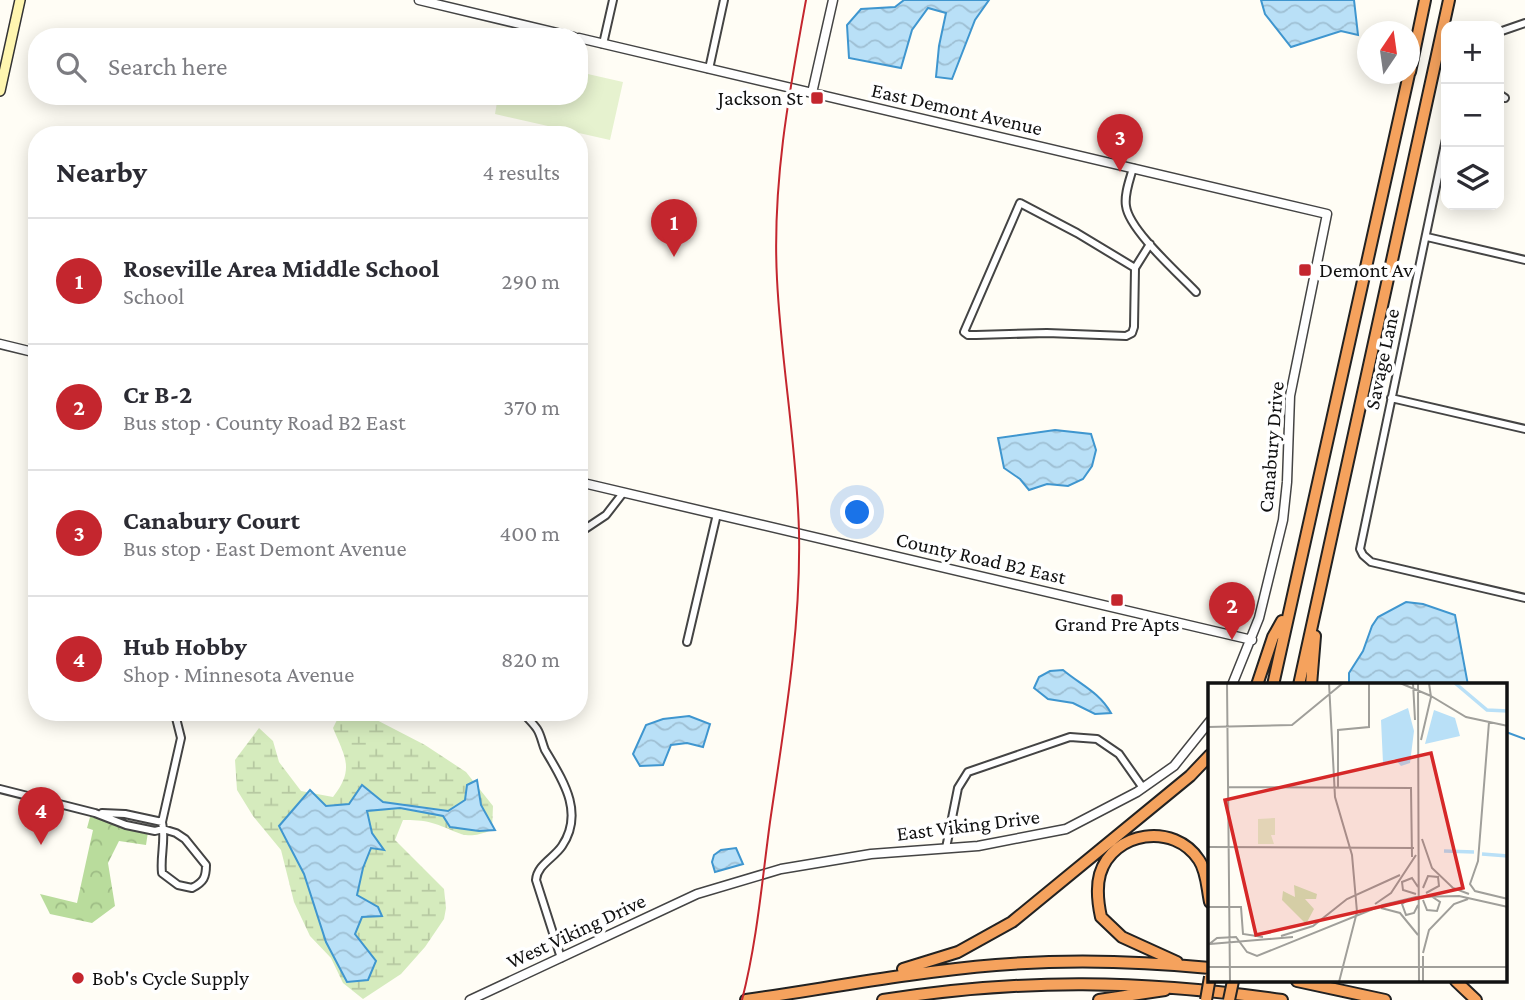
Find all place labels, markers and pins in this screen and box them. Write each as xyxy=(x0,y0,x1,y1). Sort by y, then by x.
place label: Jackson St xyxy=(716,86,804,110)
marker: Jackson St xyxy=(809,90,825,106)
pin: 3 xyxy=(1097,114,1143,172)
pin: 1 xyxy=(651,199,697,257)
place label: Demont Av xyxy=(1319,258,1413,282)
marker: Demont Av xyxy=(1297,262,1313,278)
pin: 2 xyxy=(1209,582,1255,640)
marker: Grand Pre Apts xyxy=(1109,592,1125,608)
place label: Grand Pre Apts xyxy=(1055,612,1180,636)
pin: 4 xyxy=(18,787,64,845)
place label: Bob's Cycle Supply xyxy=(92,966,249,990)
marker: Bob's Cycle Supply xyxy=(70,970,86,986)

